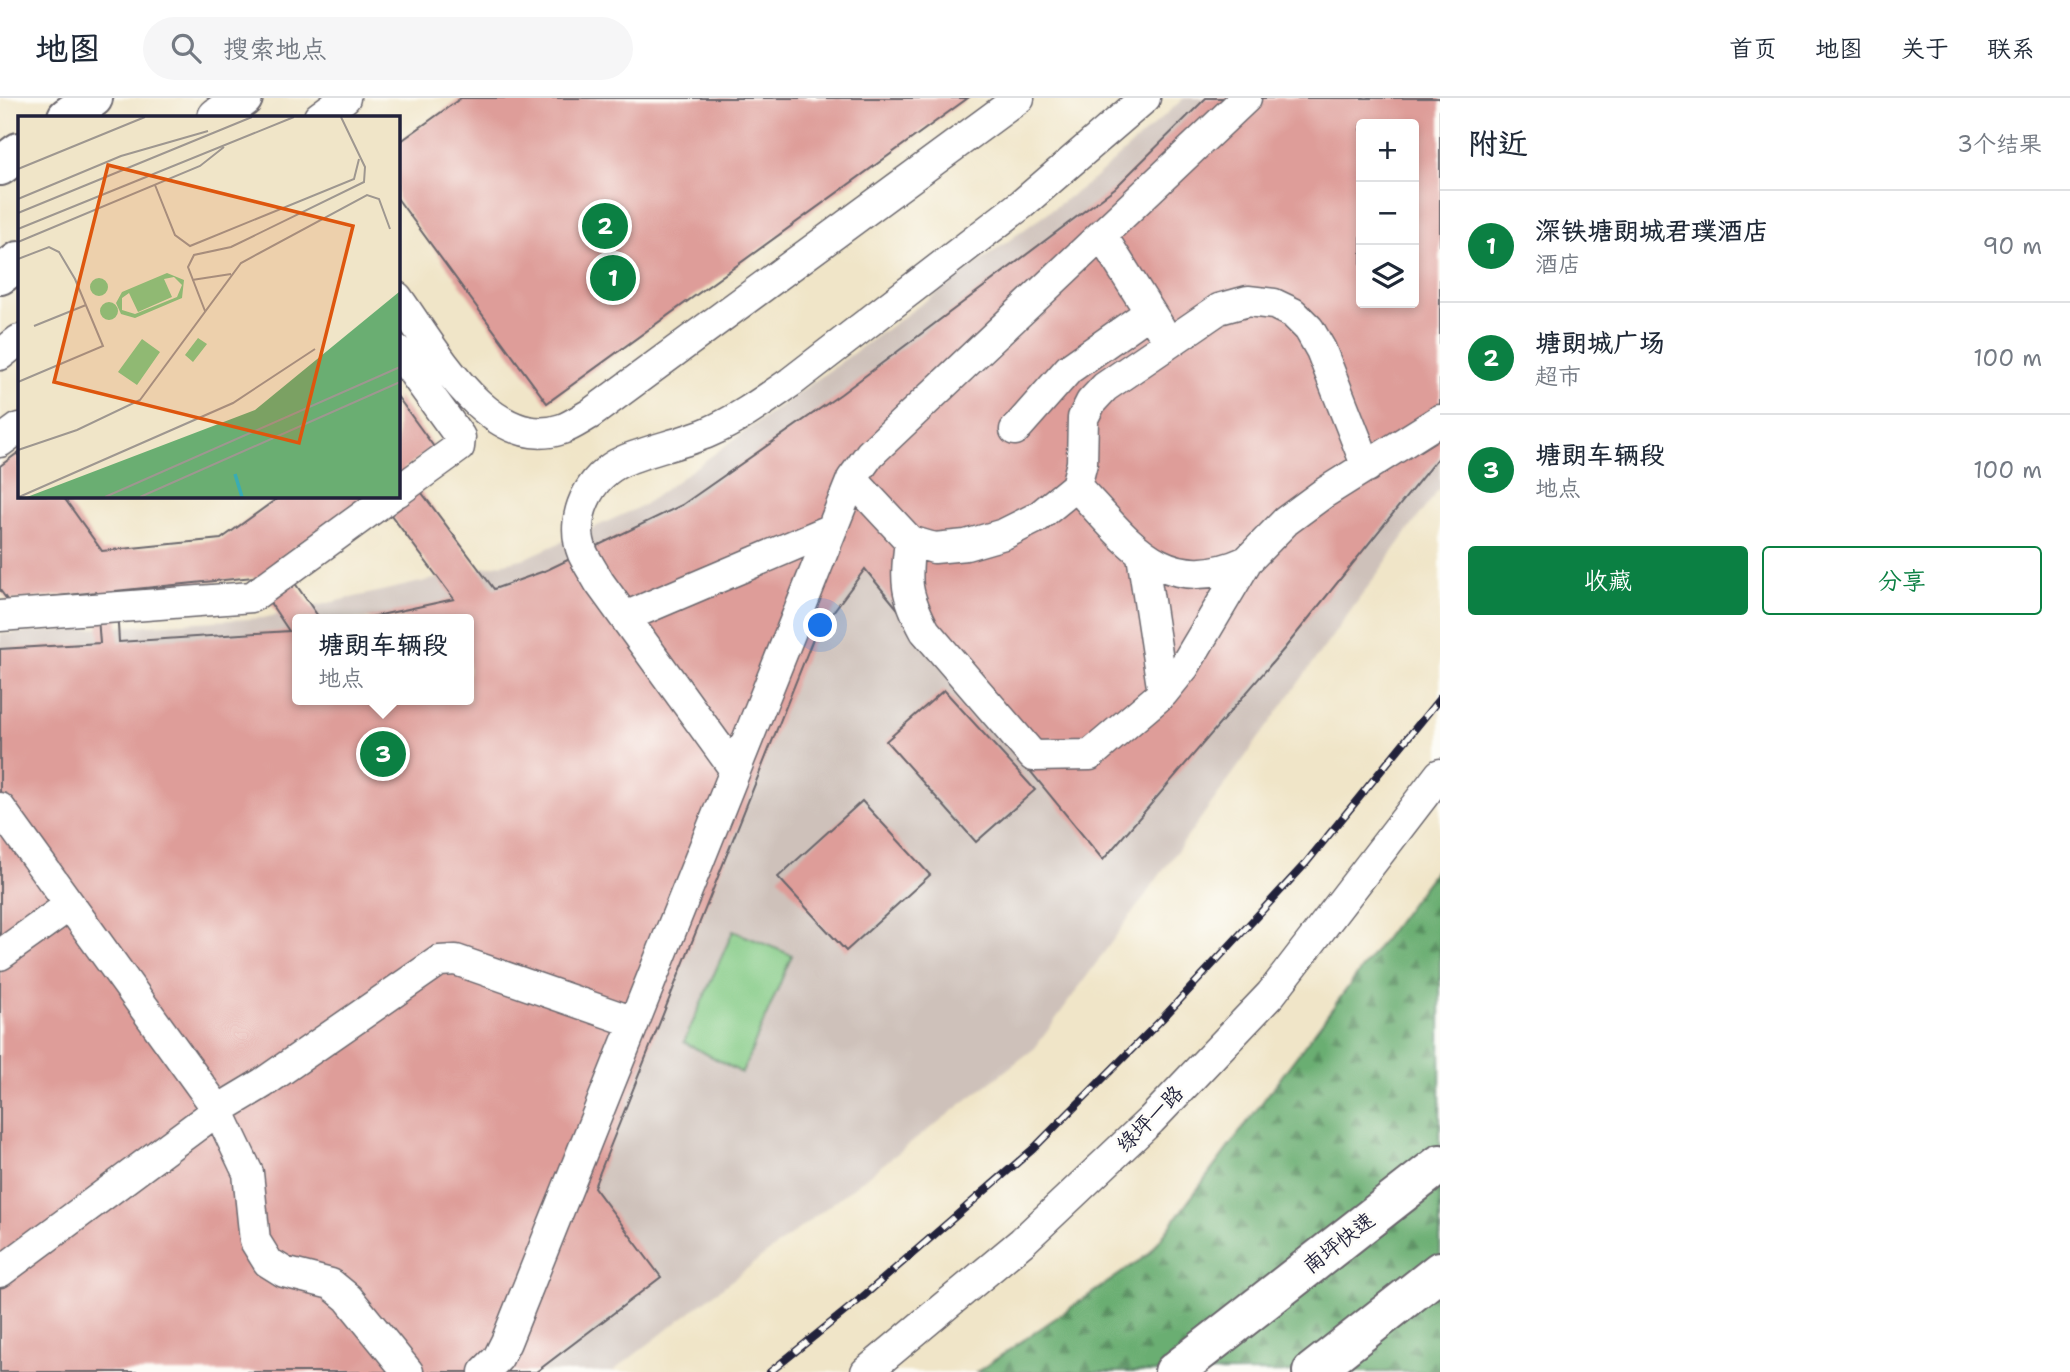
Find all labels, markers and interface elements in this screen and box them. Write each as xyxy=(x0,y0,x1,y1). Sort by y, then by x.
search box xyxy=(143,17,633,80)
text: 地图 xyxy=(35,26,101,71)
icon: search xyxy=(167,29,205,67)
text: 搜索地点 xyxy=(223,31,327,66)
text: 首页 xyxy=(1729,33,1777,65)
text: 地图 xyxy=(1815,33,1863,65)
text: 关于 xyxy=(1901,33,1949,65)
text: 联系 xyxy=(1987,33,2035,65)
inset map xyxy=(18,116,399,497)
map controls xyxy=(1356,119,1419,308)
button: + xyxy=(1356,119,1419,182)
text: 附近 xyxy=(1468,123,1528,164)
text: 3个结果 xyxy=(1957,129,2042,159)
button: − xyxy=(1356,182,1419,245)
pin: 2 xyxy=(582,200,628,252)
text: 深铁塘朗城君璞酒店 xyxy=(1535,213,1769,248)
text: 1 xyxy=(1486,231,1496,261)
text: 90 m xyxy=(1982,231,2042,261)
button: layers xyxy=(1356,245,1419,308)
text: 酒店 xyxy=(1535,249,1581,279)
pin: 1 xyxy=(590,252,636,304)
text: 塘朗城广场 xyxy=(1535,325,1665,360)
text: 2 xyxy=(1483,343,1499,373)
text: 100 m xyxy=(1973,343,2042,373)
text: 超市 xyxy=(1535,361,1581,391)
text: 塘朗车辆段 xyxy=(1535,437,1665,472)
text: 3 xyxy=(1483,455,1499,485)
text: 100 m xyxy=(1973,455,2042,485)
text: 地点 xyxy=(1535,473,1581,503)
button: 收藏 xyxy=(1468,546,1748,615)
button: 分享 xyxy=(1762,546,2042,615)
your location xyxy=(803,608,837,642)
popup xyxy=(292,614,474,705)
text: 塘朗车辆段 xyxy=(318,627,448,662)
text: 地点 xyxy=(318,663,364,693)
pin: 3 xyxy=(360,728,406,780)
street label: 绿坪一路 xyxy=(1110,1079,1190,1159)
street label: 南坪快速 xyxy=(1297,1206,1381,1280)

